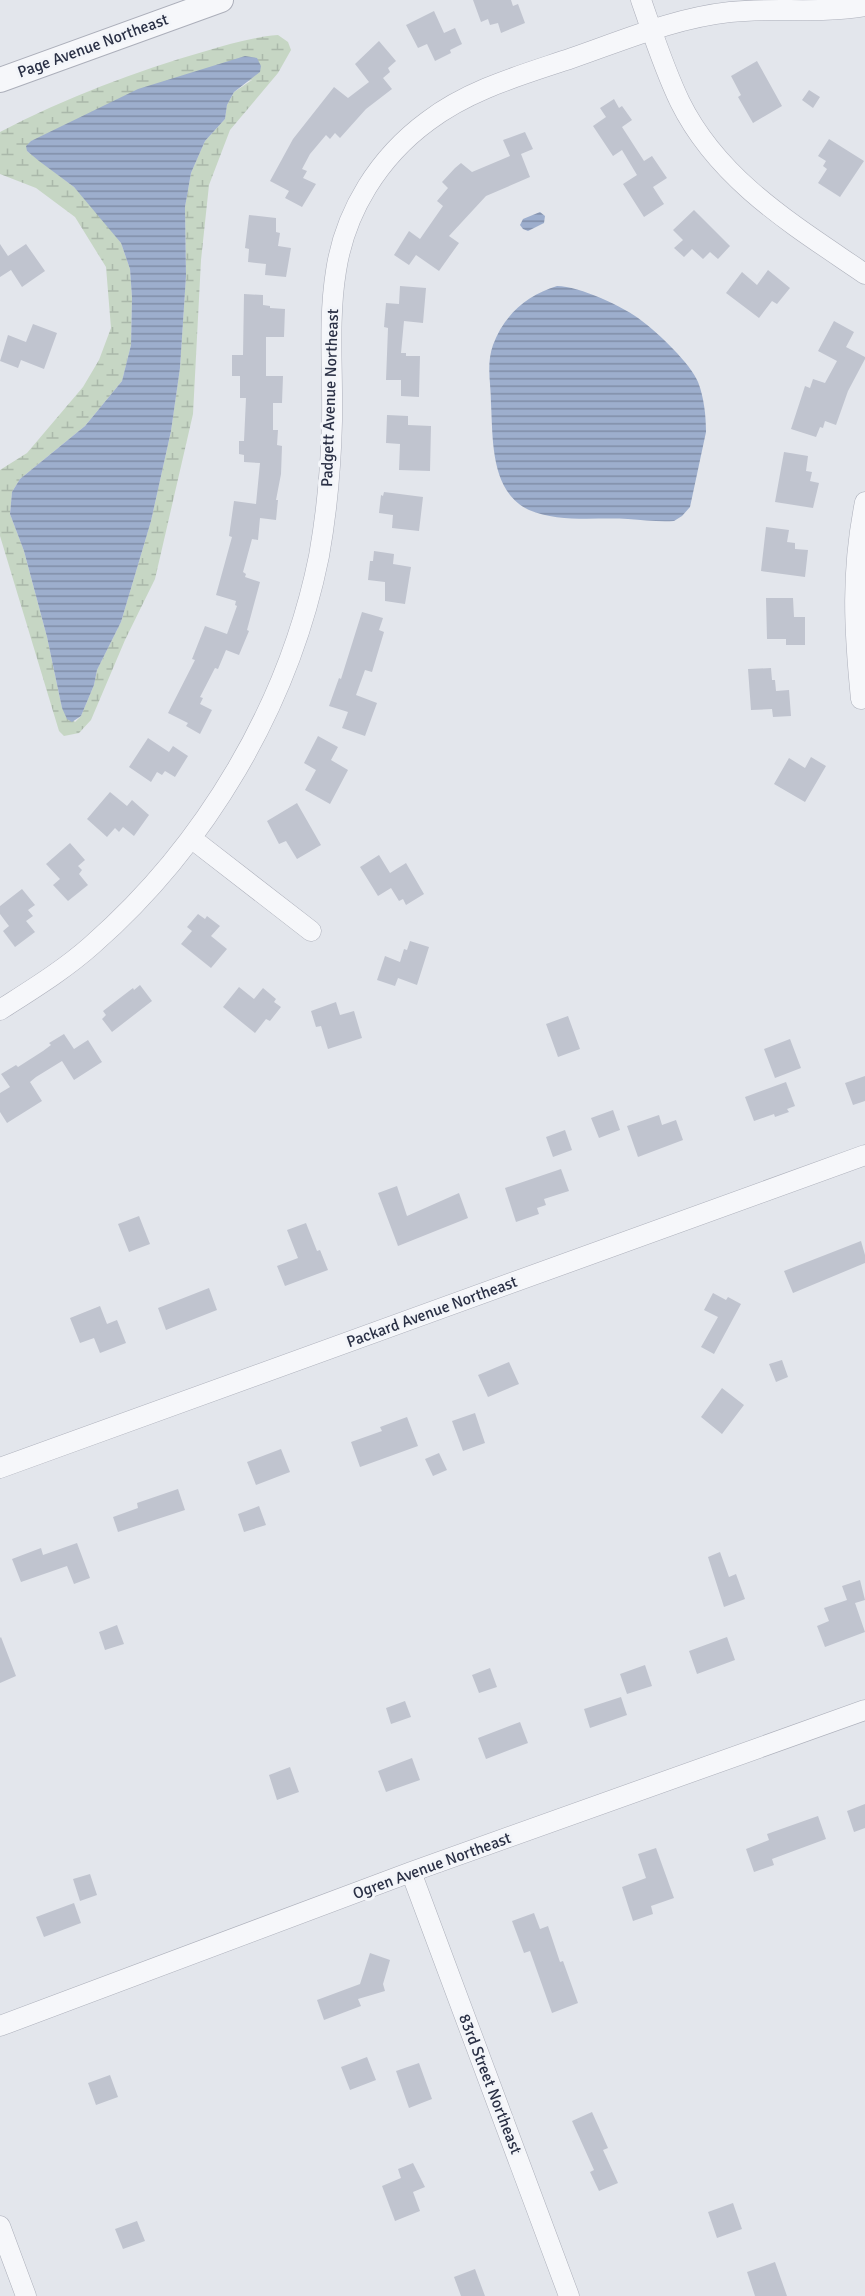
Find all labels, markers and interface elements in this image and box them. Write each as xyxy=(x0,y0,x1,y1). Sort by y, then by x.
street label: Page Avenue Northeast xyxy=(15,9,171,83)
street label: Padgett Avenue Northeast xyxy=(317,308,343,488)
street label: Packard Avenue Northeast xyxy=(344,1272,520,1352)
street label: Ogren Avenue Northeast xyxy=(350,1828,514,1904)
street label: 83rd Street Northeast xyxy=(454,2011,526,2157)

